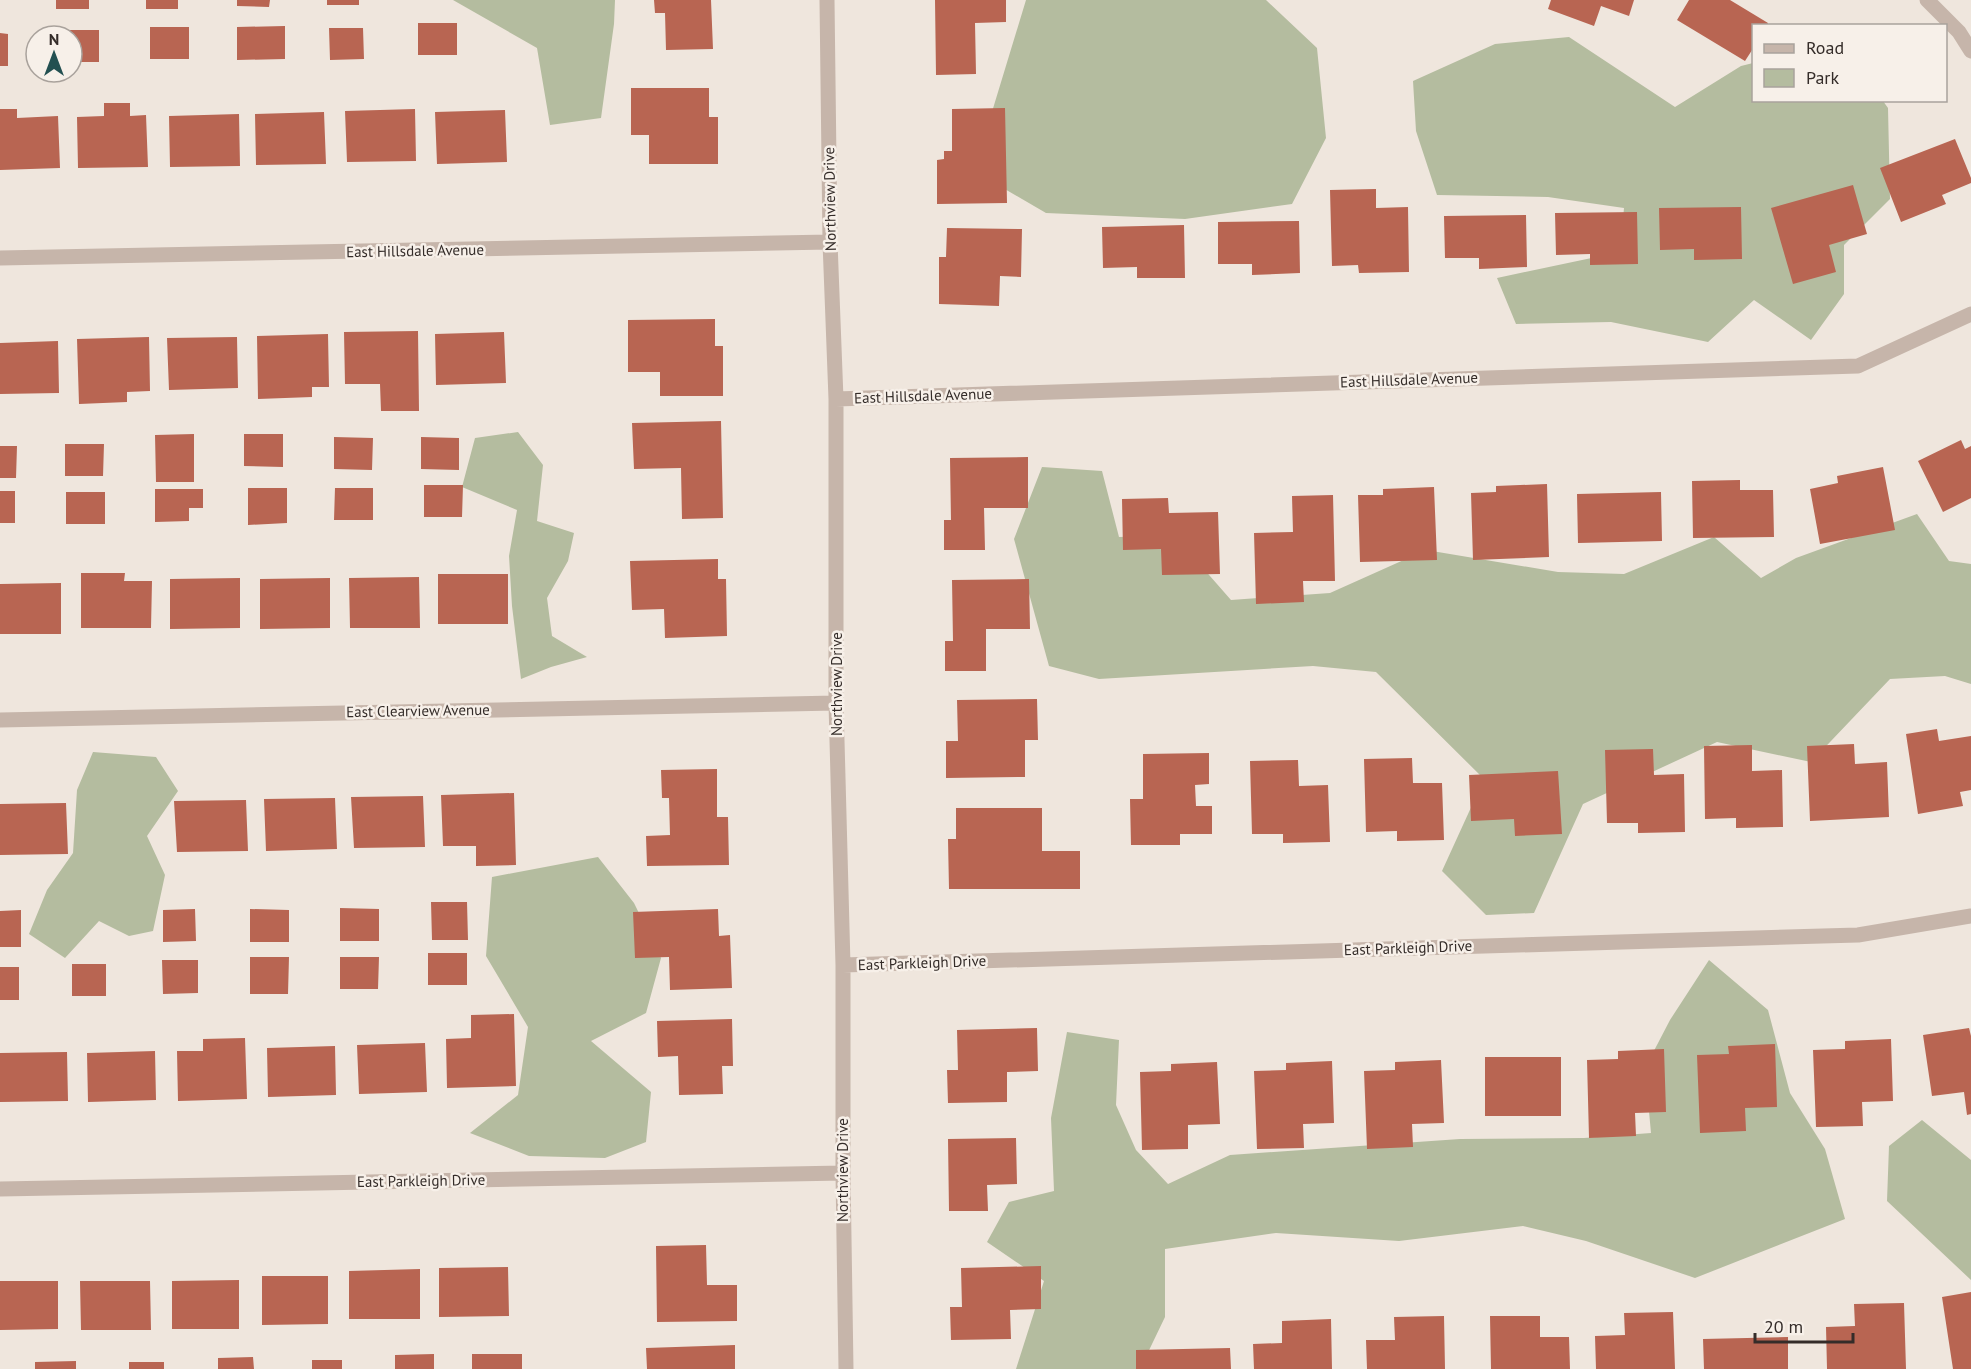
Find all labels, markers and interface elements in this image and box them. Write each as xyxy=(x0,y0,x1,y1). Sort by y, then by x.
north arrow xyxy=(24,24,84,84)
legend xyxy=(1752,24,1947,102)
text: N xyxy=(49,29,59,49)
text: Road xyxy=(1806,36,1844,59)
text: Park xyxy=(1806,66,1839,89)
street label: Northview Drive xyxy=(819,147,840,251)
street label: East Hillsdale Avenue xyxy=(346,240,484,261)
street label: East Hillsdale Avenue xyxy=(1340,368,1478,391)
street label: East Hillsdale Avenue xyxy=(854,384,992,407)
street label: Northview Drive xyxy=(827,632,846,736)
street label: East Clearview Avenue xyxy=(346,700,490,721)
street label: East Parkleigh Drive xyxy=(1344,936,1472,959)
street label: East Parkleigh Drive xyxy=(858,951,986,974)
street label: Northview Drive xyxy=(833,1118,852,1222)
street label: East Parkleigh Drive xyxy=(357,1170,485,1191)
scale bar xyxy=(1755,1306,1852,1344)
text: 20 m xyxy=(1764,1315,1803,1338)

